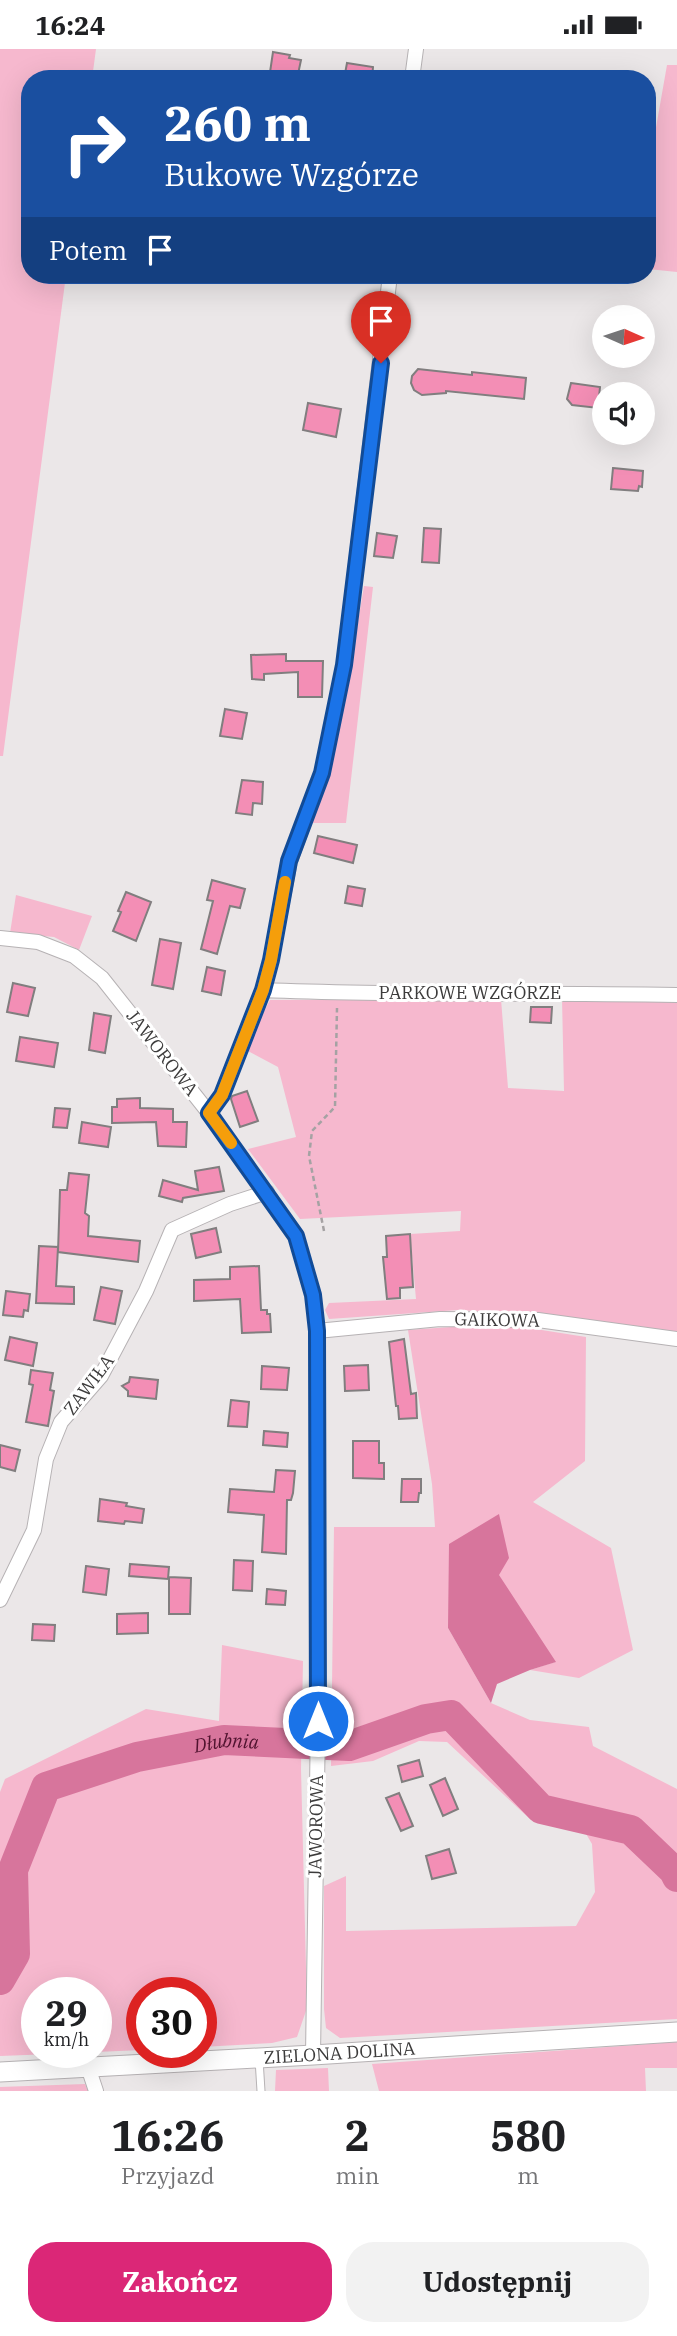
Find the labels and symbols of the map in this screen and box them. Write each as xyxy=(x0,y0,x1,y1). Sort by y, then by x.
pin xyxy=(351,291,411,363)
north arrow xyxy=(592,305,654,367)
street label: PARKOWE WZGÓRZE xyxy=(379,981,561,1004)
street label: JAWOROWA xyxy=(122,1005,204,1101)
street label: GAIKOWA xyxy=(454,1307,541,1332)
street label: ZAWIŁA xyxy=(58,1349,119,1420)
position arrow xyxy=(281,1684,355,1758)
water label: Dłubnia xyxy=(191,1728,260,1758)
street label: JAWOROWA xyxy=(303,1774,328,1878)
speed limit sign: 30 xyxy=(126,1977,217,2068)
street label: ZIELONA DOLINA xyxy=(263,2037,417,2069)

